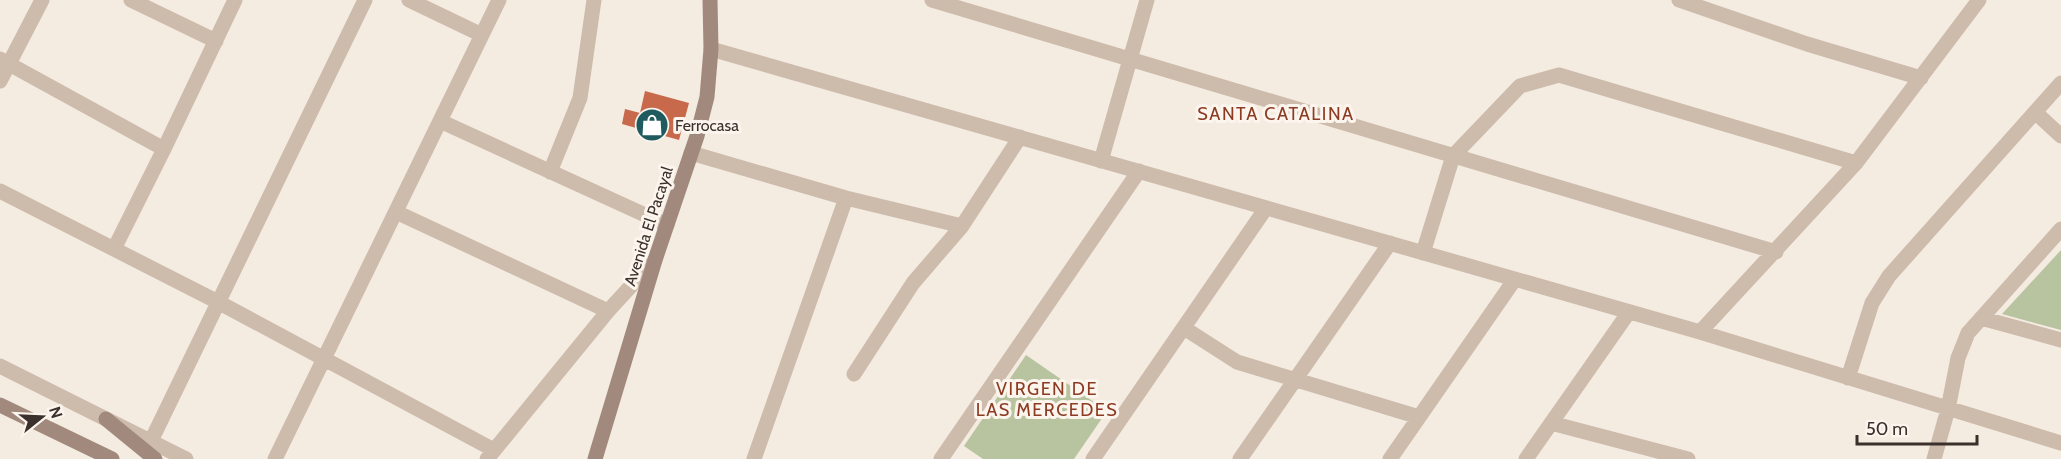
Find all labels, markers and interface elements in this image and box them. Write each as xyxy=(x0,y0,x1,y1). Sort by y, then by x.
district label: SANTA CATALINA xyxy=(1197,103,1355,125)
shop icon: Ferrocasa xyxy=(634,107,670,143)
place label: Ferrocasa xyxy=(675,116,739,135)
street label: Avenida El Pacayal xyxy=(620,164,677,288)
district label: VIRGEN DE LAS MERCEDES xyxy=(976,378,1118,421)
north arrow xyxy=(12,387,72,447)
text: N xyxy=(45,404,67,421)
scale bar xyxy=(1857,408,1977,446)
text: 50 m xyxy=(1866,418,1908,440)

